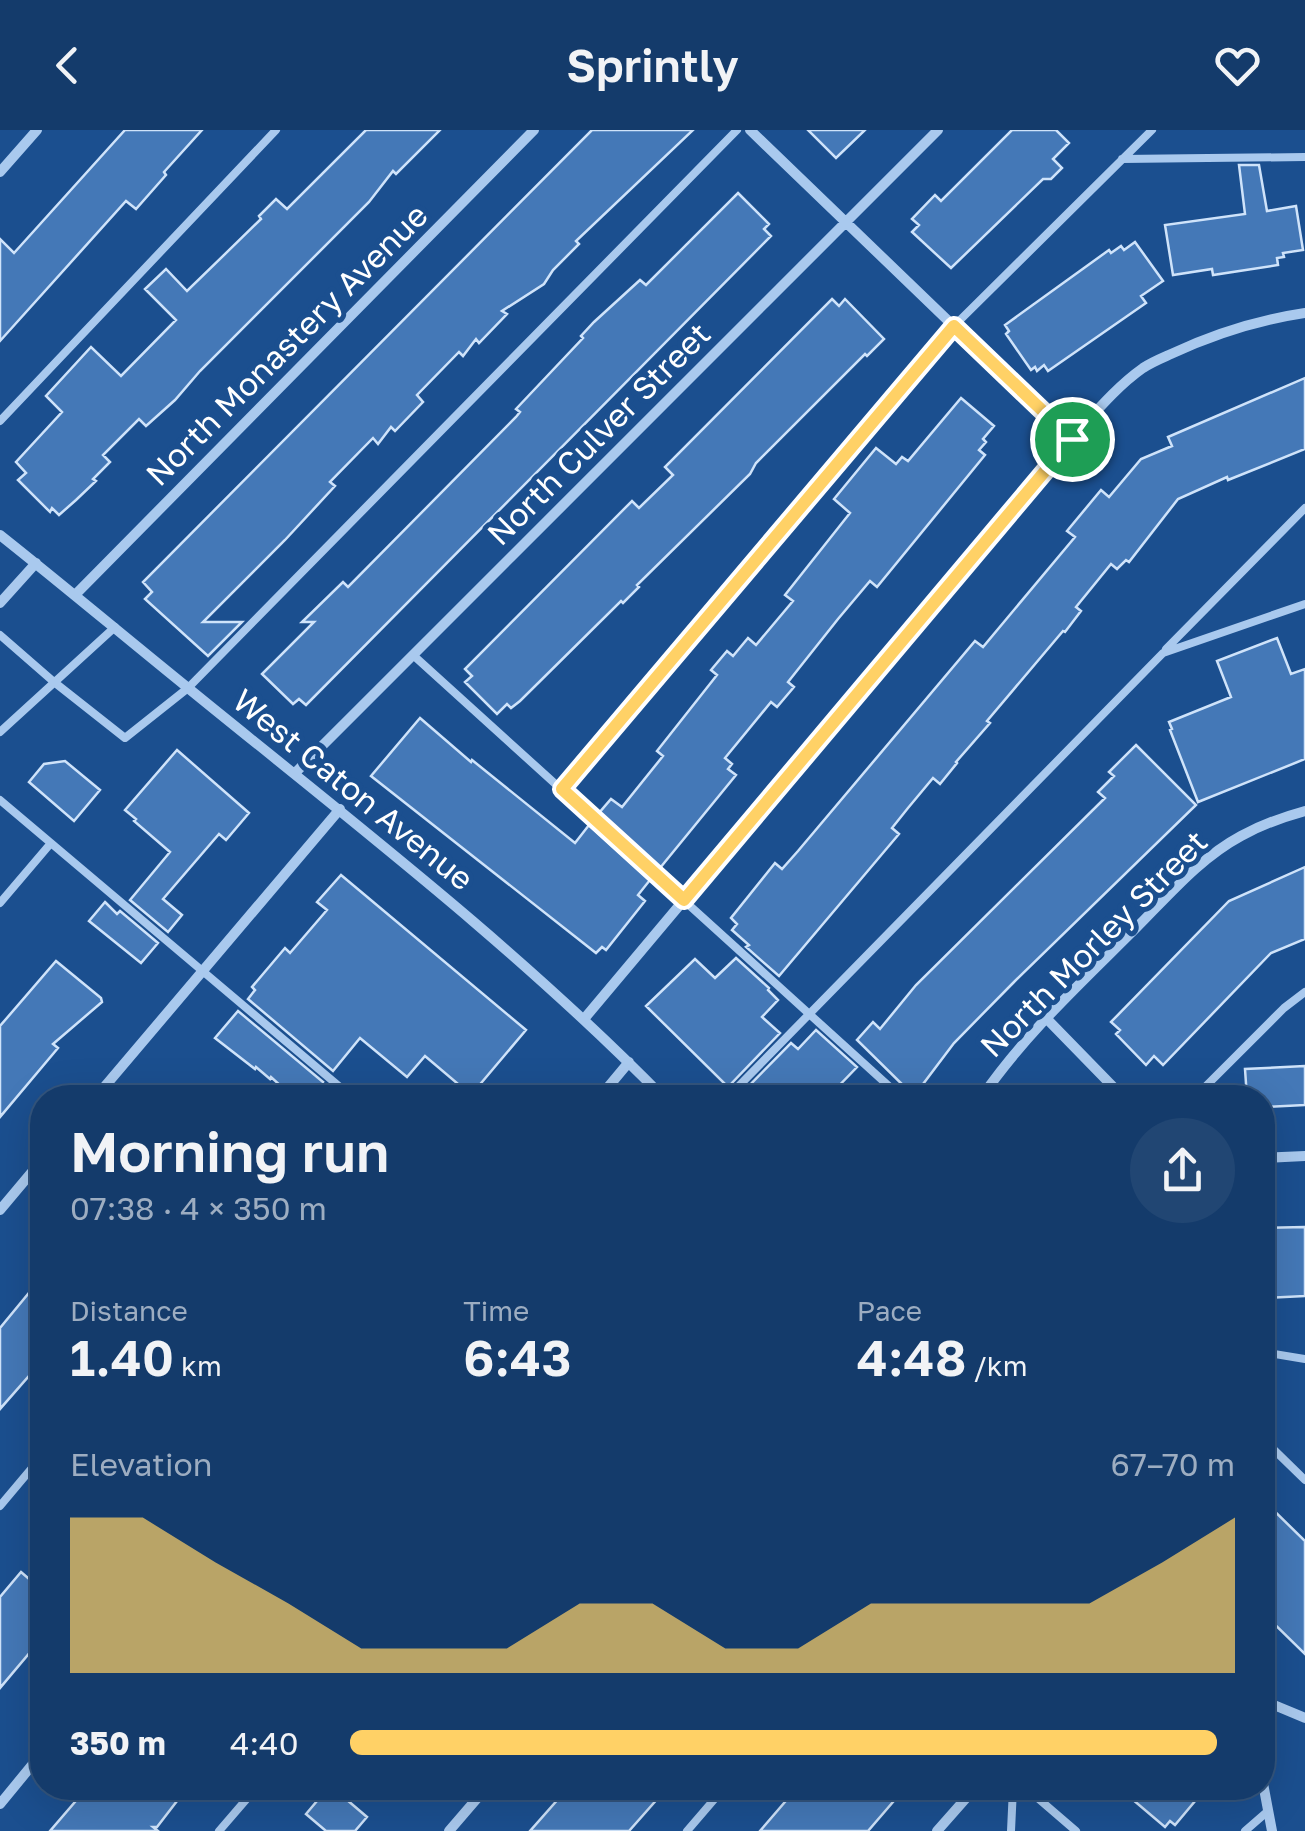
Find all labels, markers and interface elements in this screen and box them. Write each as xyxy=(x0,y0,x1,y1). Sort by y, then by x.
icon: back xyxy=(40,38,95,93)
text: Sprintly xyxy=(566,38,739,92)
icon: heart xyxy=(1210,38,1265,93)
street label: North Monastery Avenue xyxy=(138,196,435,493)
street label: North Culver Street xyxy=(479,314,717,552)
pin xyxy=(1030,397,1115,482)
icon: arrive xyxy=(1045,412,1100,467)
street label: West Caton Avenue xyxy=(226,681,481,898)
street label: North Morley Street xyxy=(972,822,1214,1064)
text: Morning run xyxy=(70,1118,389,1184)
button: share xyxy=(1130,1118,1235,1223)
text: 07:38 · 4 × 350 m xyxy=(70,1189,327,1227)
text: Distance xyxy=(70,1294,188,1327)
text: Time xyxy=(463,1294,529,1327)
text: Pace xyxy=(857,1294,922,1327)
text: 1.40 xyxy=(70,1327,174,1387)
text: 6:43 xyxy=(463,1327,572,1387)
text: 4:48 xyxy=(857,1327,966,1387)
text: km xyxy=(174,1349,222,1382)
text: /km xyxy=(966,1349,1027,1382)
text: Elevation xyxy=(70,1445,212,1483)
text: 67–70 m xyxy=(1111,1445,1235,1483)
text: 350 m xyxy=(70,1724,166,1762)
text: 4:40 xyxy=(230,1724,298,1762)

